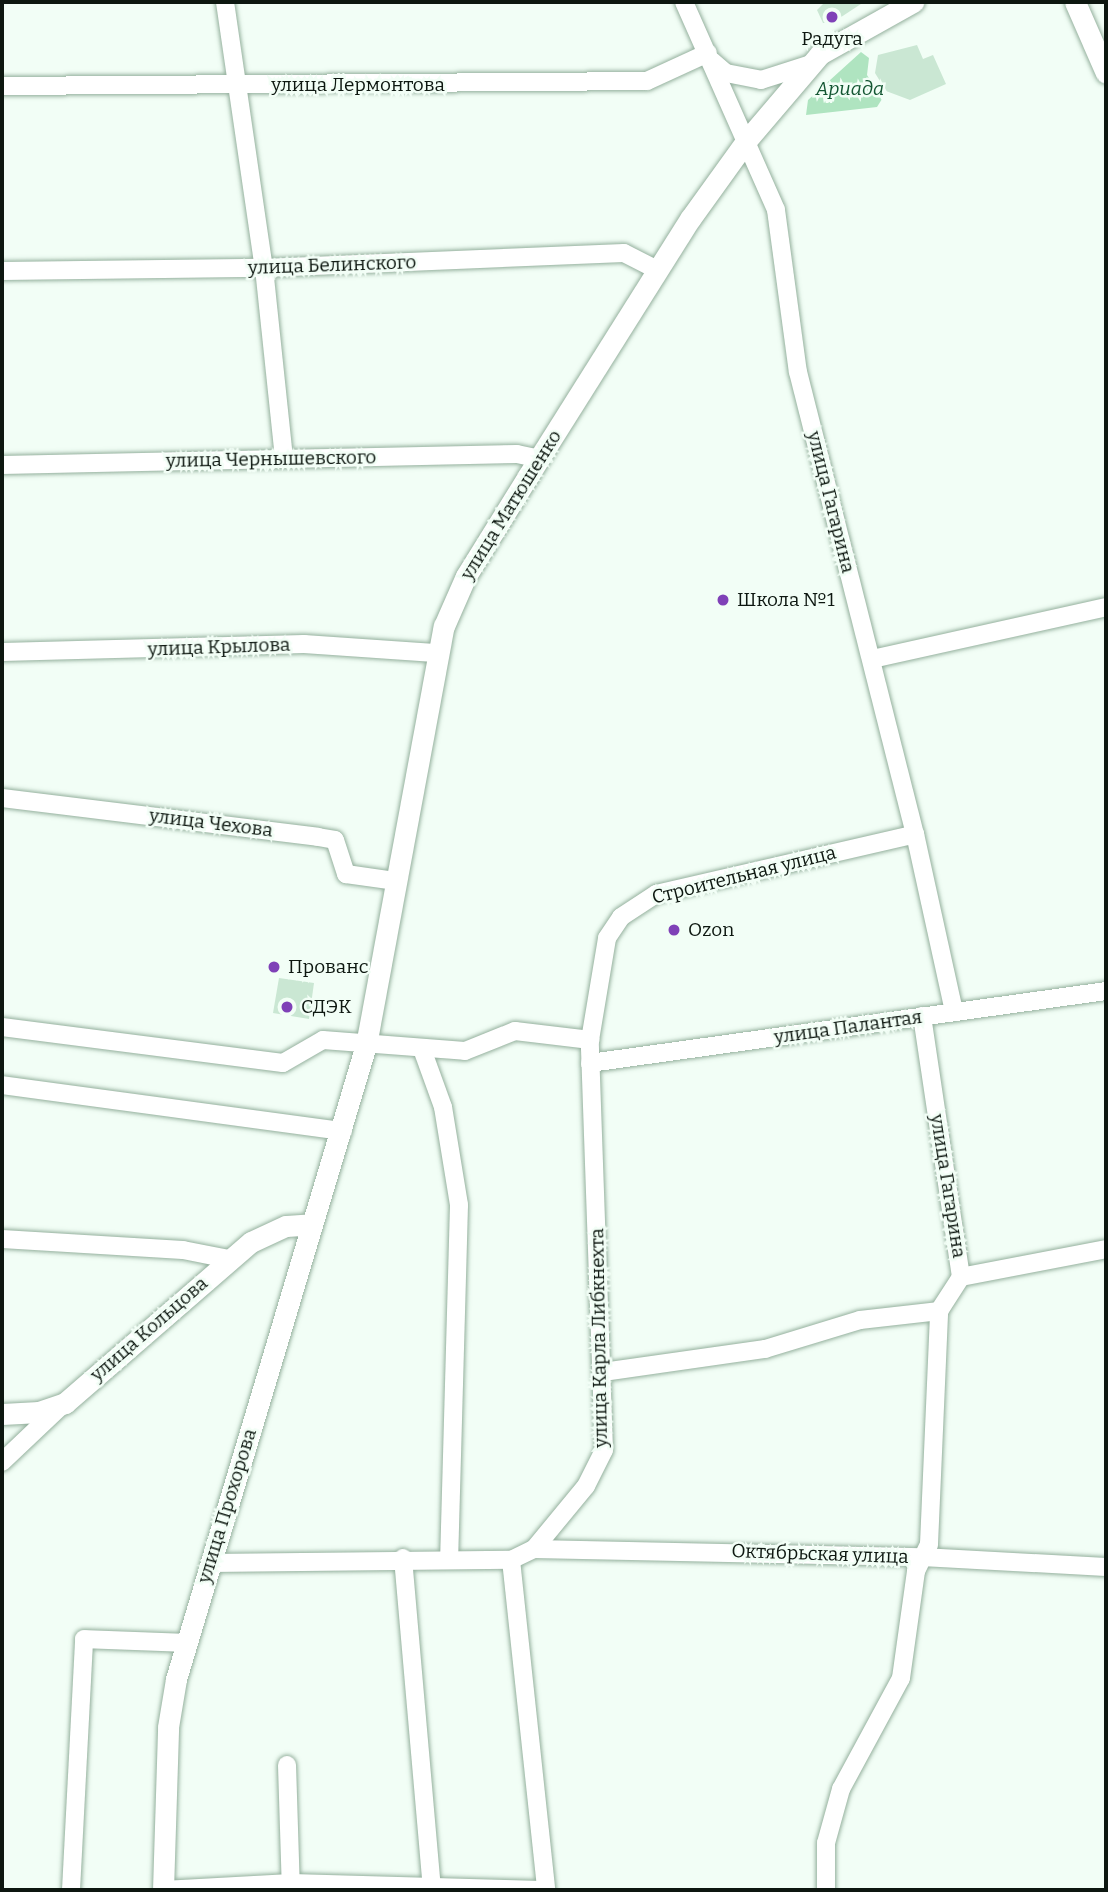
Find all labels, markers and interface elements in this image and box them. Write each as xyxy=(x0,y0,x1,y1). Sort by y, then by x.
marker: Радуга xyxy=(824,9,840,25)
place label: Радуга xyxy=(801,28,863,50)
street label: улица Лермонтова xyxy=(271,74,445,96)
park label: Ариада xyxy=(816,78,884,100)
street label: улица Белинского xyxy=(247,251,417,279)
street label: улица Матюшенко xyxy=(456,426,566,584)
street label: улица Гагарина xyxy=(802,429,860,575)
street label: улица Чернышевского xyxy=(166,446,376,472)
place label: Школа №1 xyxy=(737,589,835,611)
marker: Школа №1 xyxy=(715,592,731,608)
street label: улица Крылова xyxy=(147,633,291,661)
street label: улица Чехова xyxy=(148,804,274,842)
street label: Строительная улица xyxy=(649,841,839,909)
place label: Ozon xyxy=(688,919,734,941)
marker: Ozon xyxy=(666,922,682,938)
place label: Прованс xyxy=(288,956,369,978)
marker: Прованс xyxy=(266,959,282,975)
place label: СДЭК xyxy=(301,996,352,1018)
marker: СДЭК xyxy=(279,999,295,1015)
street label: улица Палантая xyxy=(773,1005,923,1049)
street label: улица Гагарина xyxy=(925,1112,971,1260)
street label: улица Карла Либкнехта xyxy=(586,1228,612,1448)
street label: улица Кольцова xyxy=(86,1272,212,1386)
street label: улица Прохорова xyxy=(193,1426,261,1586)
street label: Октябрьская улица xyxy=(731,1540,909,1568)

